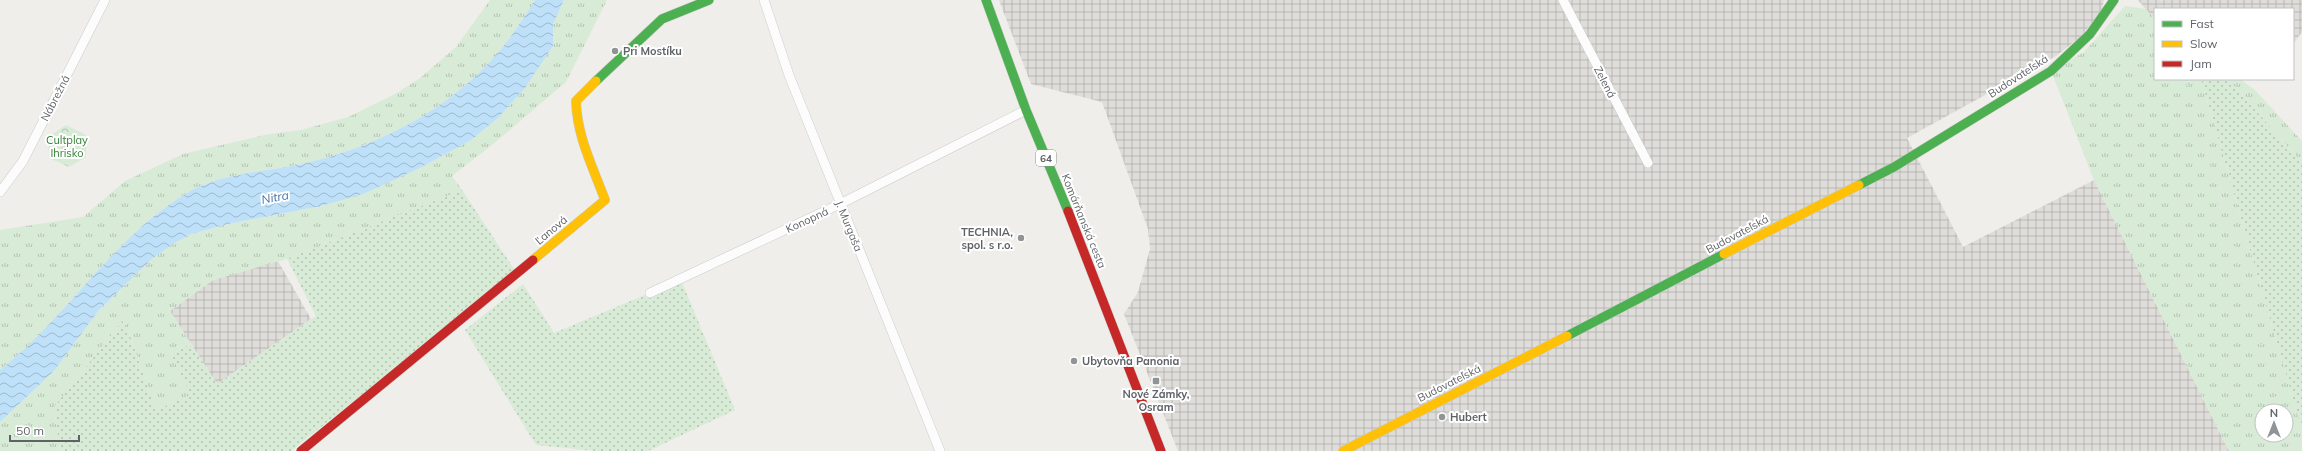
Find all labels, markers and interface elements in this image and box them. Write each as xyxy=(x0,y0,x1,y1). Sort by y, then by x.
legend xyxy=(2154,8,2294,80)
text: Fast xyxy=(2190,16,2214,31)
text: Slow xyxy=(2190,36,2218,51)
place label: Pri Mostíku xyxy=(623,44,682,58)
marker: Pri Mostíku xyxy=(610,46,620,56)
street label: Budovateľská xyxy=(1985,51,2051,101)
text: Jam xyxy=(2190,56,2212,71)
street label: Zelená xyxy=(1591,64,1619,100)
street label: Nábrežná xyxy=(37,73,73,123)
park label: Cultplay Ihrisko xyxy=(46,133,88,160)
road number: 64 xyxy=(1036,150,1056,166)
street label: Komárňanská cesta xyxy=(1059,172,1109,270)
water label: Nitra xyxy=(260,187,290,207)
street label: J. Murgaša xyxy=(832,198,866,254)
street label: Konopná xyxy=(783,204,831,236)
street label: Budovateľská xyxy=(1703,212,1771,256)
street label: Ľanová xyxy=(532,213,570,247)
place label: TECHNIA, spol. s r.o. xyxy=(961,225,1013,252)
marker: TECHNIA, spol. s r.o. xyxy=(1016,233,1026,243)
place label: Ubytovňa Panonia xyxy=(1082,354,1179,368)
marker: Ubytovňa Panonia xyxy=(1069,356,1079,366)
street label: Budovateľská xyxy=(1415,361,1483,405)
marker: Nové Zámky, Osram xyxy=(1151,376,1161,386)
place label: Nové Zámky, Osram xyxy=(1122,387,1190,414)
north arrow xyxy=(2254,403,2294,443)
text: N xyxy=(2270,406,2278,420)
place label: Hubert xyxy=(1450,410,1487,424)
marker: Hubert xyxy=(1437,412,1447,422)
scale bar xyxy=(10,417,79,443)
text: 50 m xyxy=(16,423,44,438)

